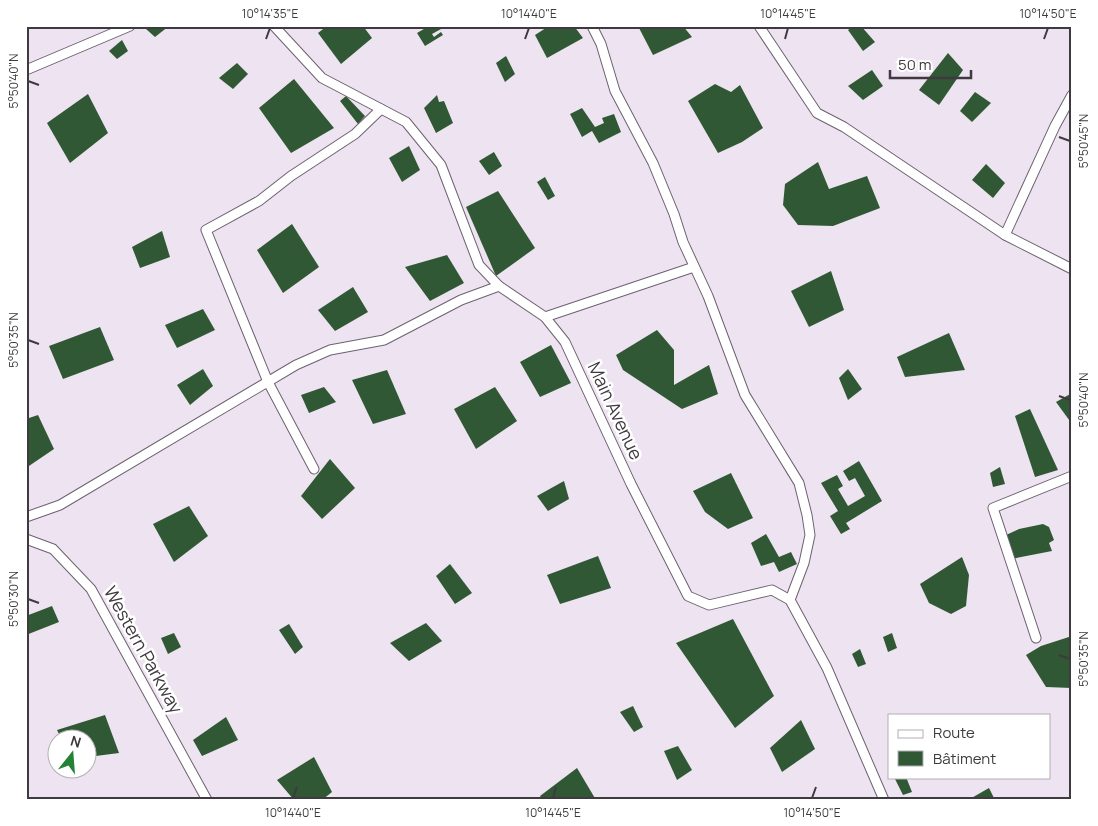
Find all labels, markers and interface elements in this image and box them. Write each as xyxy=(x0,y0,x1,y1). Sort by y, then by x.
text: 10°14'35"E xyxy=(242,5,298,22)
text: 10°14'40"E xyxy=(501,5,557,22)
text: 10°14'45"E xyxy=(760,5,816,22)
text: 10°14'50"E xyxy=(1019,5,1077,22)
scale bar xyxy=(890,48,972,80)
text: 5°50'40"N xyxy=(5,53,22,109)
text: 50 m xyxy=(898,54,932,75)
text: 5°50'45"N xyxy=(1075,114,1092,168)
text: 5°50'35"N xyxy=(5,312,22,368)
street label: Main Avenue xyxy=(583,358,649,463)
text: 5°50'40"N xyxy=(1075,372,1092,428)
text: 5°50'30"N xyxy=(5,571,22,627)
street label: Western Parkway xyxy=(99,582,189,718)
text: 5°50'35"N xyxy=(1075,631,1092,687)
legend xyxy=(888,714,1050,778)
text: Route xyxy=(933,722,975,743)
north arrow xyxy=(48,728,98,778)
text: N xyxy=(68,731,84,752)
text: Bâtiment xyxy=(933,748,996,769)
text: 10°14'40"E xyxy=(265,804,321,821)
text: 10°14'45"E xyxy=(525,804,581,821)
text: 10°14'50"E xyxy=(783,804,841,821)

